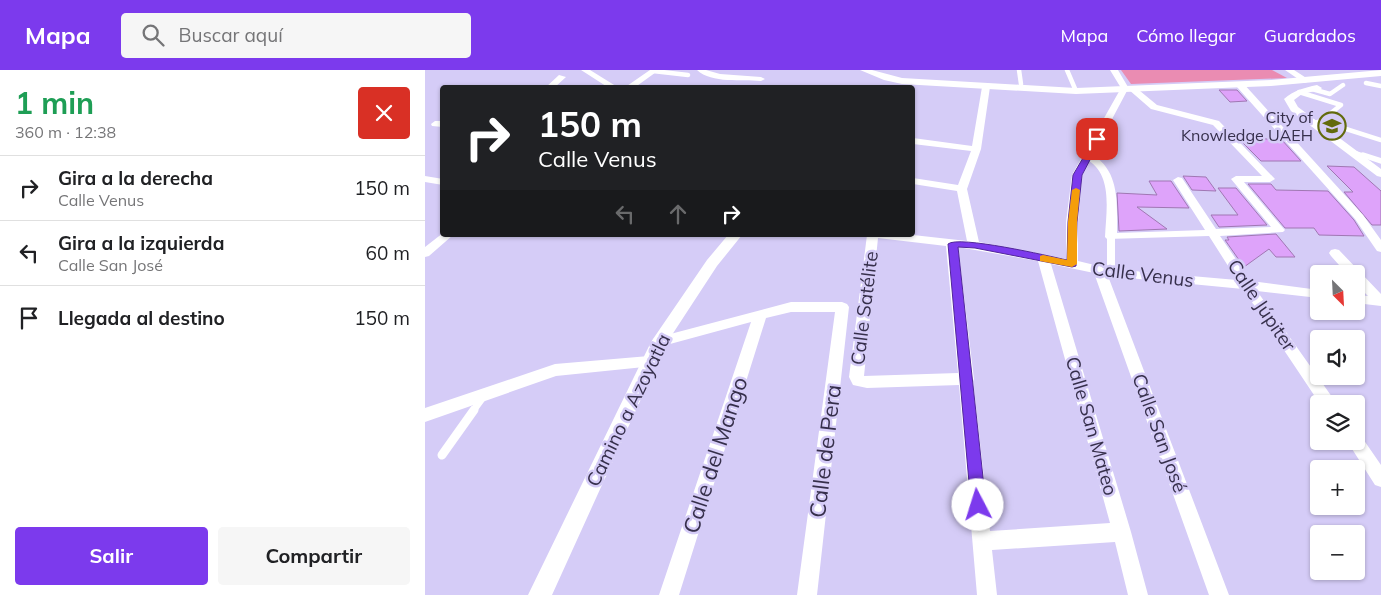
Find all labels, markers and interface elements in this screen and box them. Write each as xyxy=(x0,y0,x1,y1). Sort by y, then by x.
search box xyxy=(121,13,471,58)
text: Mapa xyxy=(25,20,91,50)
icon: search xyxy=(139,21,167,49)
text: Buscar aquí xyxy=(179,23,283,47)
text: Mapa xyxy=(1060,24,1108,47)
text: Cómo llegar xyxy=(1136,24,1236,47)
text: Guardados xyxy=(1264,24,1356,47)
text: 1 min xyxy=(15,84,94,122)
button: close xyxy=(358,87,410,139)
text: 150 m xyxy=(538,102,642,146)
icon: right xyxy=(455,105,520,170)
place label: City of Knowledge UAEH xyxy=(1181,107,1314,145)
school or university icon: City of Knowledge UAEH xyxy=(1317,111,1347,141)
pin xyxy=(1076,118,1118,160)
text: 360 m · 12:38 xyxy=(15,122,116,142)
icon: arrive xyxy=(1083,125,1111,153)
text: Calle Venus xyxy=(538,145,657,173)
text: Gira a la derecha xyxy=(58,166,213,190)
icon: right xyxy=(15,174,43,202)
text: 150 m xyxy=(354,176,410,200)
text: Calle Venus xyxy=(58,190,144,210)
icon: left xyxy=(611,200,639,228)
icon: ahead xyxy=(664,200,692,228)
icon: right xyxy=(717,200,745,228)
text: Gira a la izquierda xyxy=(58,231,224,255)
icon: left xyxy=(15,239,43,267)
text: 60 m xyxy=(366,241,410,265)
street label: Calle Satélite xyxy=(845,250,883,366)
text: Calle San José xyxy=(58,255,163,275)
street label: Calle Júpiter xyxy=(1223,255,1301,355)
street label: Calle Venus xyxy=(1091,256,1195,292)
north arrow xyxy=(1310,265,1365,320)
map controls xyxy=(1310,265,1365,580)
icon: arrive xyxy=(15,304,43,332)
text: Llegada al destino xyxy=(58,306,225,330)
text: 150 m xyxy=(354,306,410,330)
street label: Camino a Azoyatla xyxy=(581,330,675,490)
button: sound xyxy=(1310,330,1365,385)
street label: Calle San Mateo xyxy=(1061,354,1123,498)
street label: Calle San José xyxy=(1127,370,1193,496)
street label: Calle del Mango xyxy=(676,373,754,537)
street label: Calle de Pera xyxy=(803,383,847,519)
button: layers xyxy=(1310,395,1365,450)
button: + xyxy=(1310,460,1365,515)
position arrow xyxy=(951,478,1003,530)
button: − xyxy=(1310,525,1365,580)
button: Salir xyxy=(15,527,208,585)
button: Compartir xyxy=(218,527,410,585)

